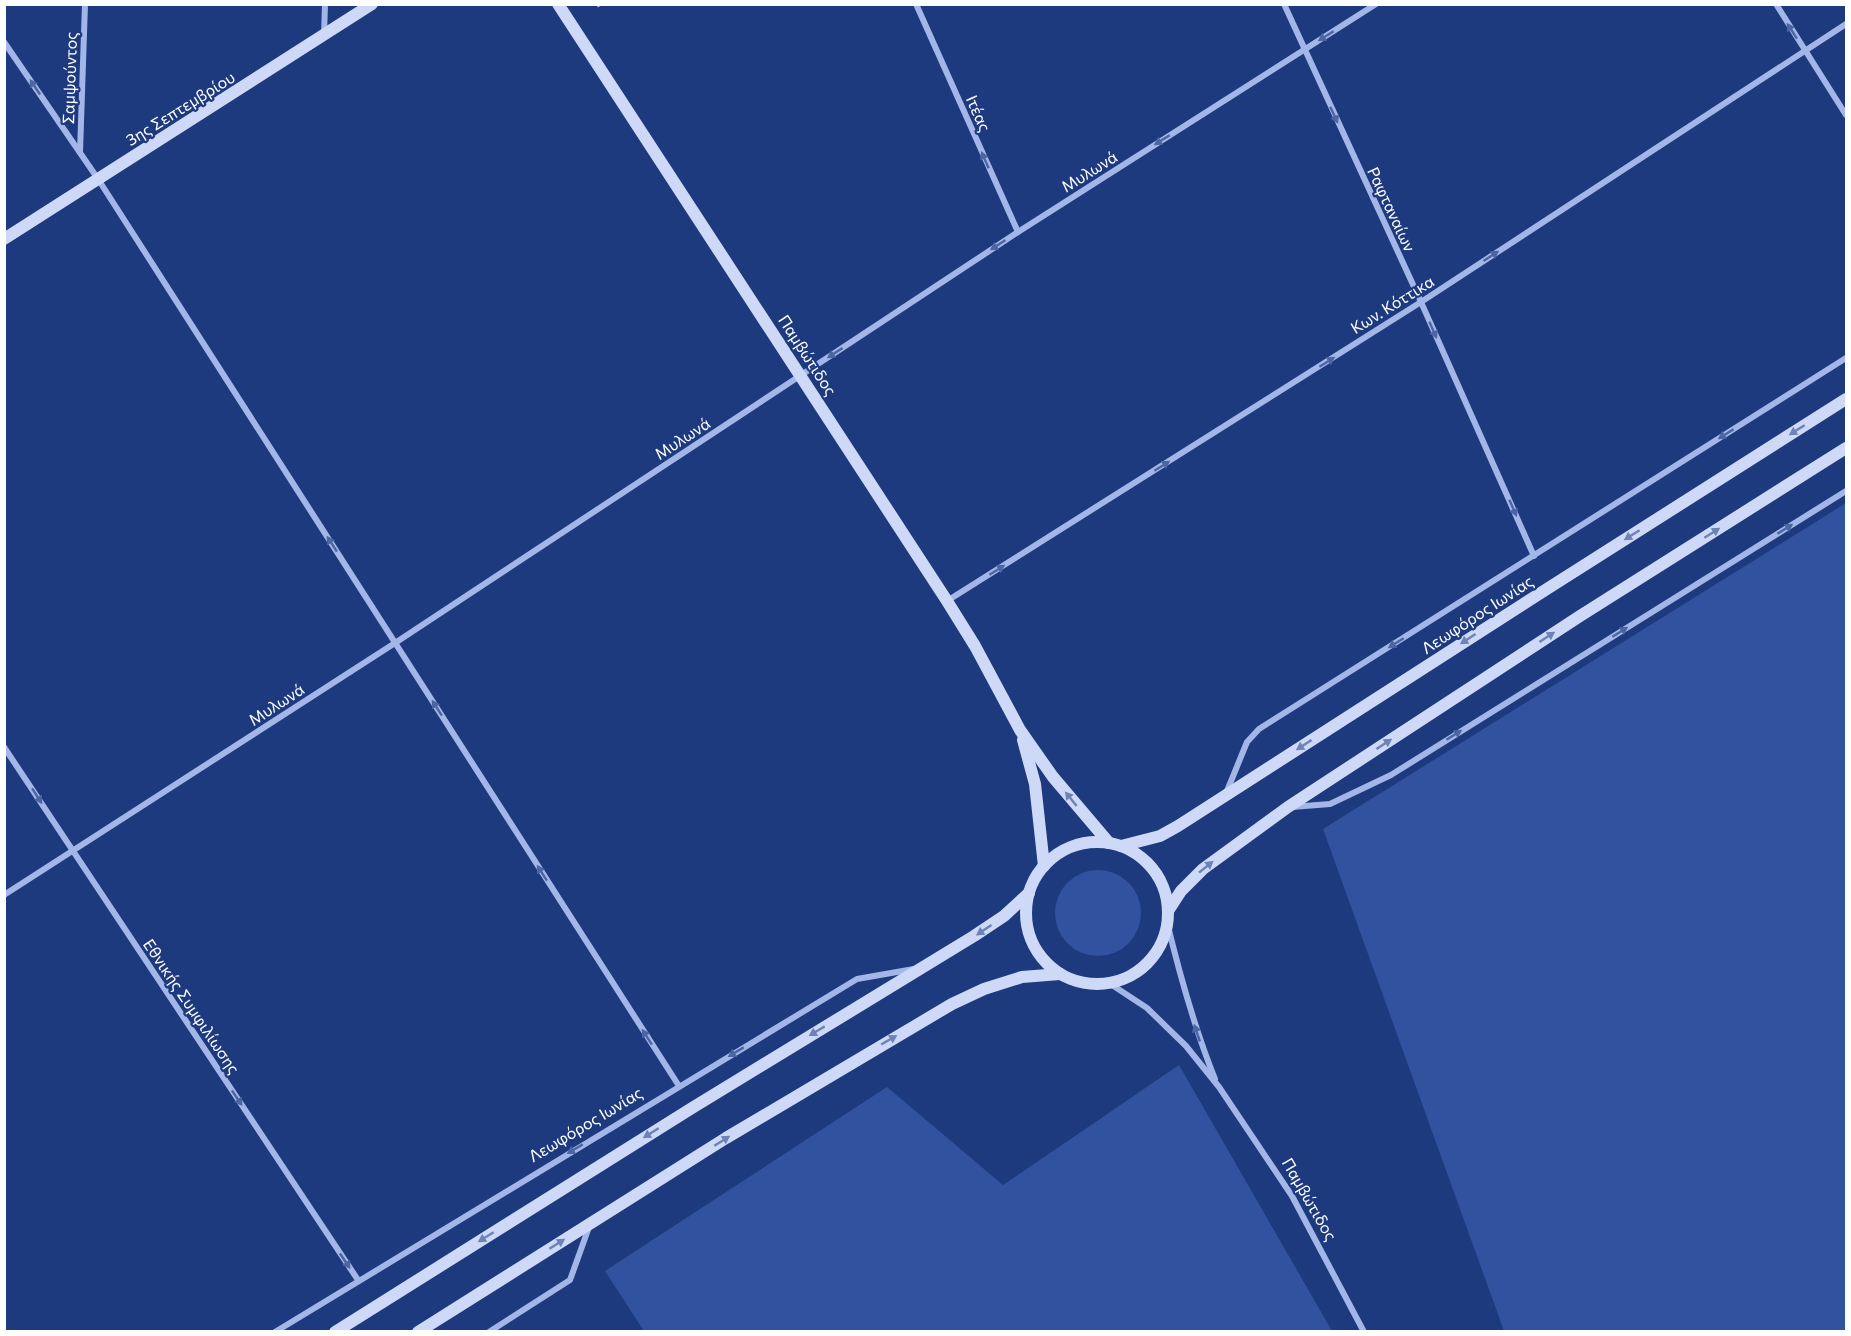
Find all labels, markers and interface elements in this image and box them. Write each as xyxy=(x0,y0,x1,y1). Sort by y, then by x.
one-way arrow xyxy=(1787,22,1798,39)
one-way arrow xyxy=(1318,30,1335,41)
street label: Σαμψούντος xyxy=(58,31,80,124)
street label: 3ης Σεπτεμβρίου xyxy=(122,67,238,149)
one-way arrow xyxy=(29,79,41,95)
street label: Ιτέας xyxy=(963,92,995,134)
one-way arrow xyxy=(1329,107,1338,124)
one-way arrow xyxy=(1154,135,1170,146)
street label: Μυλωνά xyxy=(1058,146,1120,196)
one-way arrow xyxy=(981,151,990,168)
street label: Ραφταναίων xyxy=(1364,164,1420,254)
one-way arrow xyxy=(989,240,1006,251)
one-way arrow xyxy=(1483,251,1499,262)
street label: Κων. Κόττικα xyxy=(1347,271,1437,337)
street label: Παμβώτιδος xyxy=(775,311,841,399)
one-way arrow xyxy=(1429,322,1438,339)
one-way arrow xyxy=(827,347,843,358)
one-way arrow xyxy=(1319,356,1335,367)
street label: Μυλωνά xyxy=(651,413,713,463)
one-way arrow xyxy=(1789,425,1805,436)
one-way arrow xyxy=(1718,428,1734,439)
one-way arrow xyxy=(1154,460,1170,471)
one-way arrow xyxy=(1508,500,1517,517)
one-way arrow xyxy=(1777,523,1793,534)
one-way arrow xyxy=(1703,527,1719,539)
one-way arrow xyxy=(1624,529,1640,540)
one-way arrow xyxy=(327,536,338,552)
one-way arrow xyxy=(989,564,1005,575)
street label: Λεωφόρος Ιωνίας xyxy=(1418,571,1536,657)
one-way arrow xyxy=(1612,626,1628,637)
one-way arrow xyxy=(1539,632,1555,643)
one-way arrow xyxy=(1459,634,1476,645)
one-way arrow xyxy=(1387,638,1404,649)
street label: Μυλωνά xyxy=(245,679,307,729)
one-way arrow xyxy=(431,701,443,717)
one-way arrow xyxy=(1446,730,1462,741)
one-way arrow xyxy=(1295,739,1312,750)
one-way arrow xyxy=(1376,739,1392,750)
one-way arrow xyxy=(31,787,43,803)
one-way arrow xyxy=(1064,791,1077,807)
one-way arrow xyxy=(1198,861,1213,874)
one-way arrow xyxy=(536,865,548,881)
one-way arrow xyxy=(976,924,992,936)
street label: Εθνικής Συμφιλίωσης xyxy=(140,935,244,1077)
one-way arrow xyxy=(1192,1024,1202,1042)
one-way arrow xyxy=(809,1026,825,1037)
one-way arrow xyxy=(642,1029,653,1045)
one-way arrow xyxy=(881,1035,897,1046)
one-way arrow xyxy=(728,1046,744,1057)
street label: Λεωφόρος Ιωνίας xyxy=(525,1083,645,1165)
one-way arrow xyxy=(231,1090,242,1106)
one-way arrow xyxy=(643,1128,659,1139)
one-way arrow xyxy=(714,1135,730,1146)
one-way arrow xyxy=(566,1144,583,1154)
street label: Παμβώτιδος xyxy=(1279,1154,1341,1244)
one-way arrow xyxy=(478,1231,494,1242)
one-way arrow xyxy=(548,1239,565,1250)
one-way arrow xyxy=(339,1253,350,1269)

